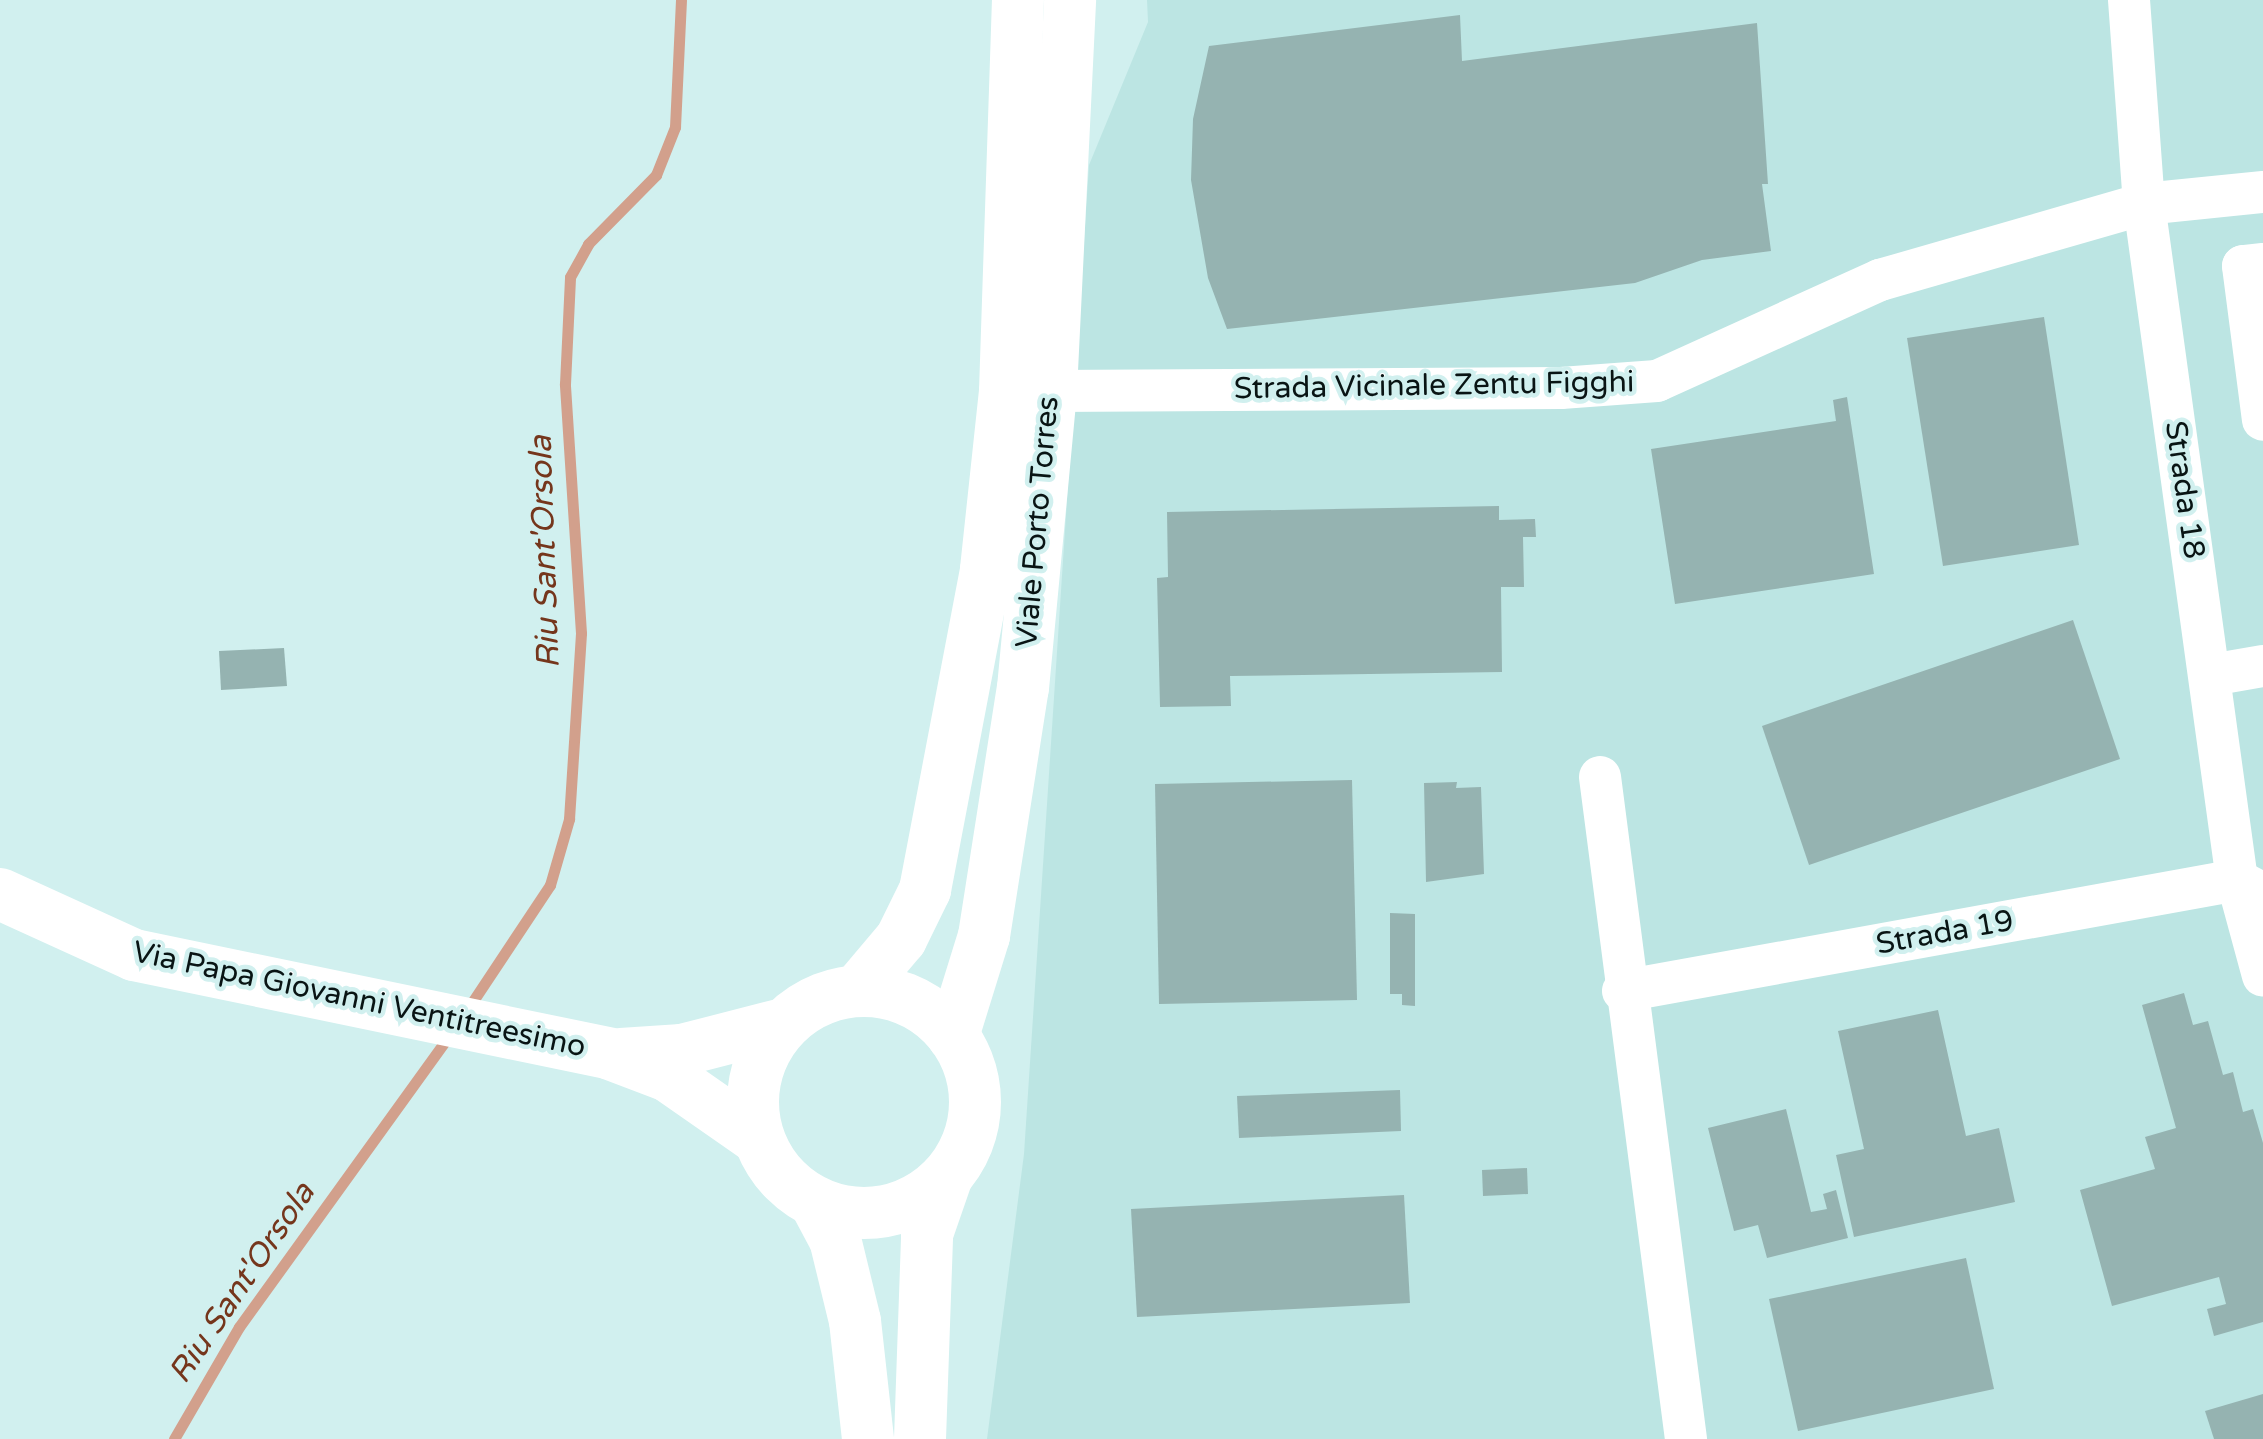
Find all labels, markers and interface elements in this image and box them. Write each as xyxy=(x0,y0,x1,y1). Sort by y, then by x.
street label: Strada Vicinale Zentu Figghi xyxy=(1233,365,1635,407)
street label: Viale Porto Torres xyxy=(1009,395,1067,649)
street label: Strada 18 xyxy=(2157,419,2211,561)
water label: Riu Sant'Orsola xyxy=(522,435,568,669)
street label: Strada 19 xyxy=(1873,903,2017,963)
street label: Via Papa Giovanni Ventitreesimo xyxy=(129,934,589,1066)
water label: Riu Sant'Orsola xyxy=(161,1176,323,1390)

